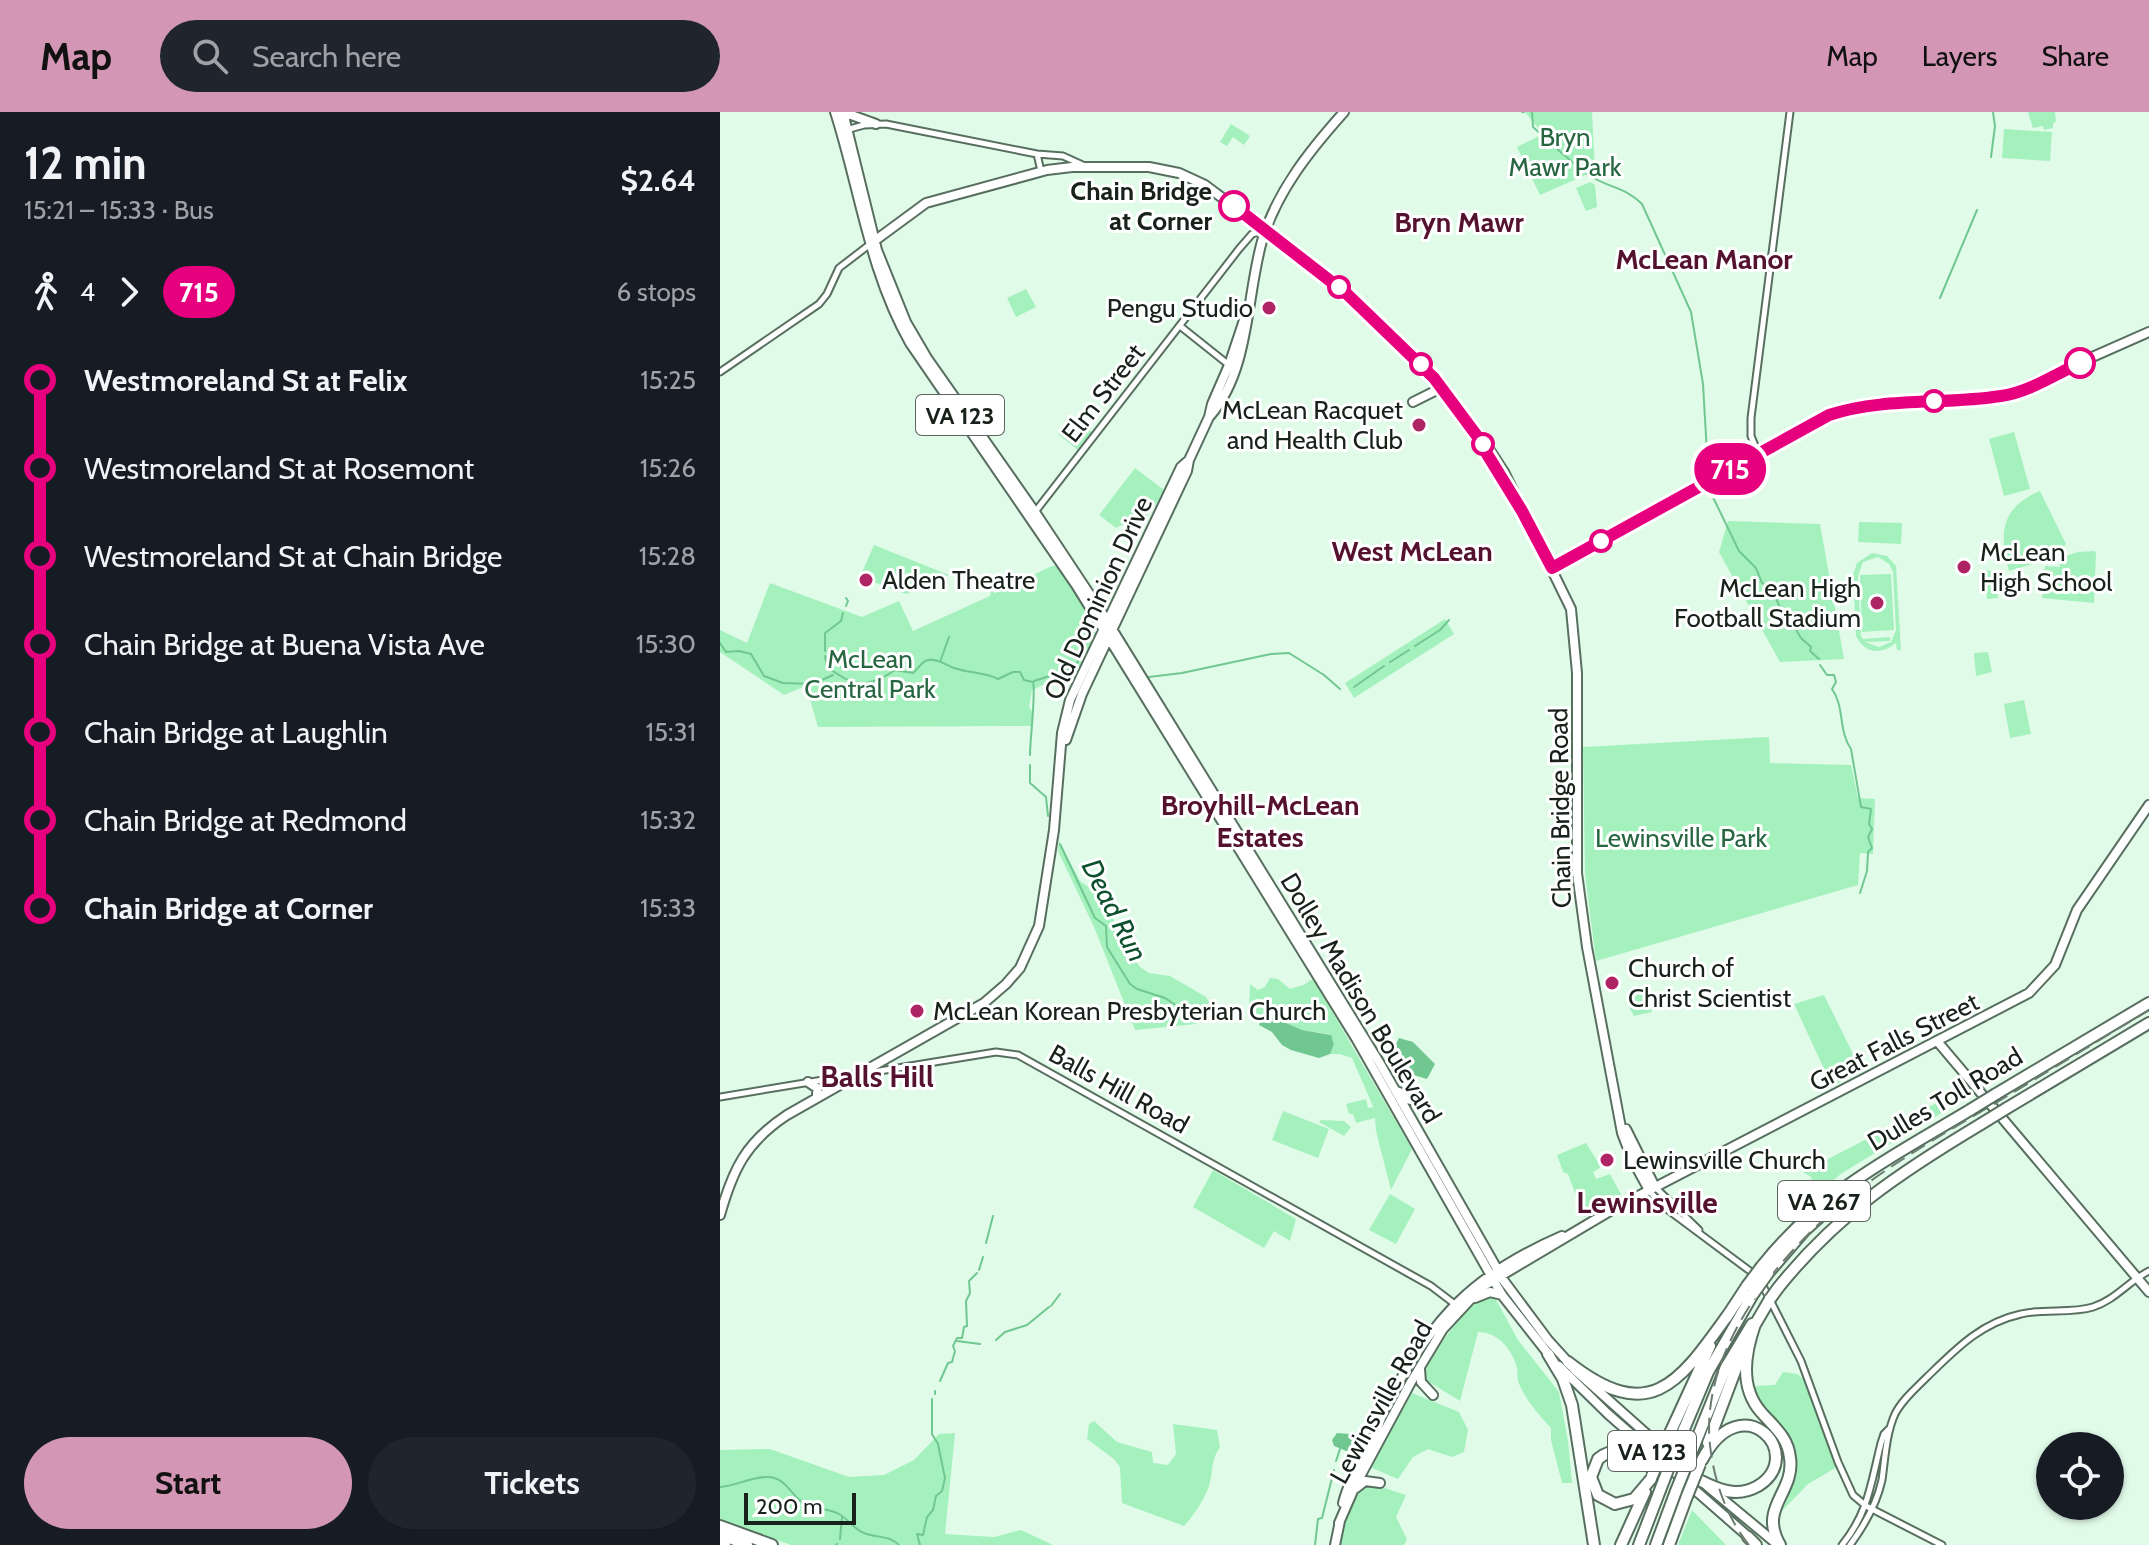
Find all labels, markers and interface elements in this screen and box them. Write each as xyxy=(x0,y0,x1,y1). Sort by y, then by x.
search box xyxy=(160,20,720,92)
text: Map xyxy=(40,33,112,80)
icon: search xyxy=(188,34,232,78)
text: Search here xyxy=(252,38,401,75)
text: Map xyxy=(1826,39,1878,73)
text: Layers xyxy=(1922,39,1997,73)
text: Share xyxy=(2041,39,2109,73)
park label: Bryn Mawr Park xyxy=(1509,121,1622,183)
text: 12 min xyxy=(24,137,147,190)
text: $2.64 xyxy=(621,162,696,199)
place label: Chain Bridge at Corner xyxy=(1070,175,1212,237)
marker: Chain Bridge at Corner xyxy=(1219,191,1249,221)
text: 15:21 – 15:33 · Bus xyxy=(24,194,214,226)
district label: Bryn Mawr xyxy=(1394,205,1525,239)
district label: McLean Manor xyxy=(1615,242,1793,276)
icon: walk xyxy=(24,270,68,314)
icon: forward xyxy=(107,270,151,314)
text: 715 xyxy=(179,275,219,309)
text: 4 xyxy=(80,276,95,308)
text: 6 stops xyxy=(616,276,696,308)
unlabelled marker xyxy=(1328,276,1350,298)
place label: Pengu Studio xyxy=(1107,292,1253,324)
marker: Pengu Studio xyxy=(1260,299,1278,317)
street label: Elm Street xyxy=(1055,337,1151,449)
unlabelled marker xyxy=(2065,348,2095,378)
unlabelled marker xyxy=(1410,353,1432,375)
text: Westmoreland St at Felix xyxy=(84,362,408,399)
text: 15:25 xyxy=(640,364,696,396)
unlabelled marker xyxy=(1923,390,1945,412)
place label: McLean Racquet and Health Club xyxy=(1222,394,1403,456)
road number: VA 123 xyxy=(916,395,1004,435)
marker: McLean Racquet and Health Club xyxy=(1410,416,1428,434)
unlabelled marker xyxy=(1472,433,1494,455)
line badge: 715 xyxy=(1684,443,1776,495)
text: Westmoreland St at Rosemont xyxy=(84,450,474,487)
text: 15:26 xyxy=(640,452,696,484)
text: 715 xyxy=(1710,452,1750,486)
street label: Old Dominion Drive xyxy=(1037,491,1159,705)
unlabelled marker xyxy=(1590,530,1612,552)
district label: West McLean xyxy=(1331,534,1493,568)
place label: McLean High School xyxy=(1980,536,2112,598)
text: Westmoreland St at Chain Bridge xyxy=(84,538,502,575)
text: 15:28 xyxy=(639,540,696,572)
marker: McLean High School xyxy=(1955,558,1973,576)
place label: Alden Theatre xyxy=(882,564,1035,596)
marker: Alden Theatre xyxy=(857,571,875,589)
place label: McLean High Football Stadium xyxy=(1674,572,1861,634)
marker: McLean High Football Stadium xyxy=(1868,594,1886,612)
text: Chain Bridge at Buena Vista Ave xyxy=(84,626,485,663)
text: 15:30 xyxy=(636,628,696,660)
park label: McLean Central Park xyxy=(804,643,936,705)
street label: Chain Bridge Road xyxy=(1542,707,1578,909)
text: Chain Bridge at Laughlin xyxy=(84,714,388,751)
text: 15:31 xyxy=(646,716,696,748)
district label: Broyhill-McLean Estates xyxy=(1161,788,1359,854)
text: Chain Bridge at Redmond xyxy=(84,802,407,839)
text: 15:32 xyxy=(640,804,696,836)
park label: Lewinsville Park xyxy=(1595,822,1767,854)
water label: Dead Run xyxy=(1075,853,1155,967)
street label: Dolley Madison Boulevard xyxy=(1274,867,1448,1129)
text: Chain Bridge at Corner xyxy=(84,890,373,927)
text: 15:33 xyxy=(640,892,696,924)
place label: Church of Christ Scientist xyxy=(1628,952,1791,1014)
marker: Church of Christ Scientist xyxy=(1603,974,1621,992)
street label: Great Falls Street xyxy=(1804,985,1984,1098)
place label: McLean Korean Presbyterian Church xyxy=(933,995,1326,1027)
marker: McLean Korean Presbyterian Church xyxy=(908,1002,926,1020)
street label: Balls Hill Road xyxy=(1043,1037,1195,1141)
street label: Dulles Toll Road xyxy=(1862,1040,2028,1158)
district label: Balls Hill xyxy=(820,1058,934,1095)
place label: Lewinsville Church xyxy=(1623,1144,1826,1176)
marker: Lewinsville Church xyxy=(1598,1151,1616,1169)
road number: VA 267 xyxy=(1778,1181,1870,1221)
district label: Lewinsville xyxy=(1576,1184,1718,1221)
street label: Lewinsville Road xyxy=(1323,1315,1439,1489)
road number: VA 123 xyxy=(1608,1431,1696,1471)
map controls xyxy=(2036,1432,2124,1520)
button: locate xyxy=(2036,1432,2124,1520)
button: Start xyxy=(24,1437,352,1529)
button: Tickets xyxy=(368,1437,696,1529)
scale bar xyxy=(744,1489,856,1525)
text: 200 m xyxy=(756,1493,822,1520)

